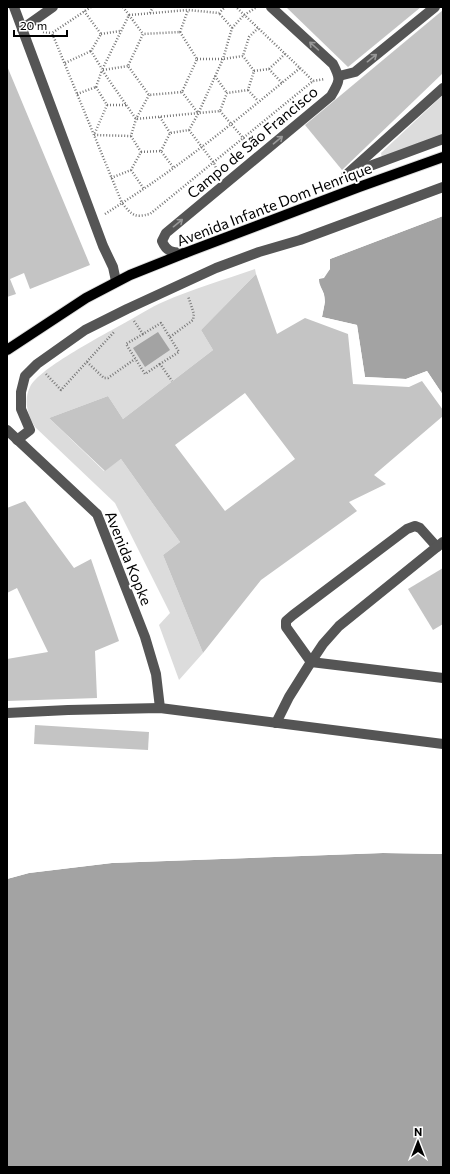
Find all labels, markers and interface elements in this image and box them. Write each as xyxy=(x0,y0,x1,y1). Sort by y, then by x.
scale bar xyxy=(14,12,67,38)
text: 20 m xyxy=(20,18,47,32)
one-way arrow xyxy=(309,42,320,51)
one-way arrow xyxy=(367,54,378,62)
street label: Campo de São Francisco xyxy=(183,82,321,202)
one-way arrow xyxy=(273,135,284,144)
street label: Avenida Infante Dom Henrique xyxy=(174,158,374,250)
one-way arrow xyxy=(173,218,184,227)
street label: Avenida Kopke xyxy=(102,508,156,608)
north arrow xyxy=(398,1122,438,1162)
text: N xyxy=(414,1125,422,1138)

